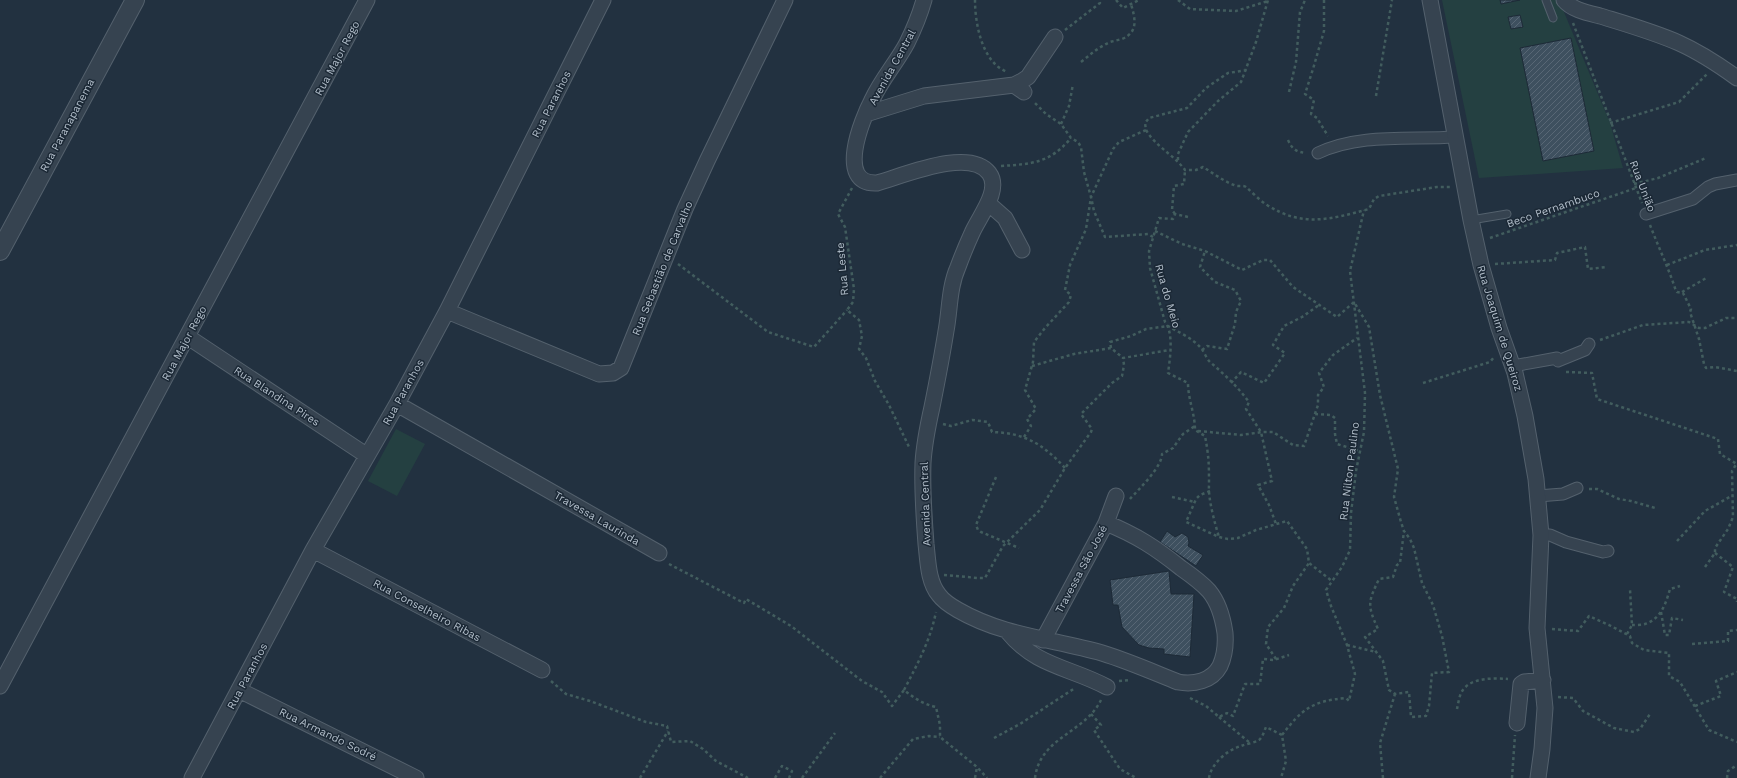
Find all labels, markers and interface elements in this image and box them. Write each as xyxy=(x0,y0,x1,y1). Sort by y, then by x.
street label: Rua Major Rego xyxy=(312,19,363,98)
street label: Avenida Central xyxy=(866,27,919,107)
street label: Rua Paranhos xyxy=(529,68,574,140)
street label: Rua Paranapanema xyxy=(37,77,97,174)
street label: Rua União xyxy=(1627,159,1658,214)
street label: Beco Pernambuco xyxy=(1505,186,1601,230)
street label: Rua Sebastião de Carvalho xyxy=(629,199,695,337)
street label: Rua Leste xyxy=(834,242,851,296)
street label: Rua do Meio xyxy=(1152,263,1183,330)
street label: Rua Joaquim de Queiroz xyxy=(1474,263,1525,393)
street label: Rua Major Rego xyxy=(159,304,210,383)
street label: Rua Paranhos xyxy=(380,357,427,427)
street label: Rua Blandina Pires xyxy=(231,364,322,429)
street label: Rua Nilton Paulino xyxy=(1337,421,1362,521)
street label: Avenida Central xyxy=(918,461,933,546)
street label: Travessa Laurinda xyxy=(552,489,642,548)
street label: Travessa São José xyxy=(1053,523,1110,615)
street label: Rua Conselheiro Ribas xyxy=(371,577,483,644)
street label: Rua Paranhos xyxy=(225,641,270,712)
street label: Rua Armando Sodré xyxy=(277,705,379,764)

